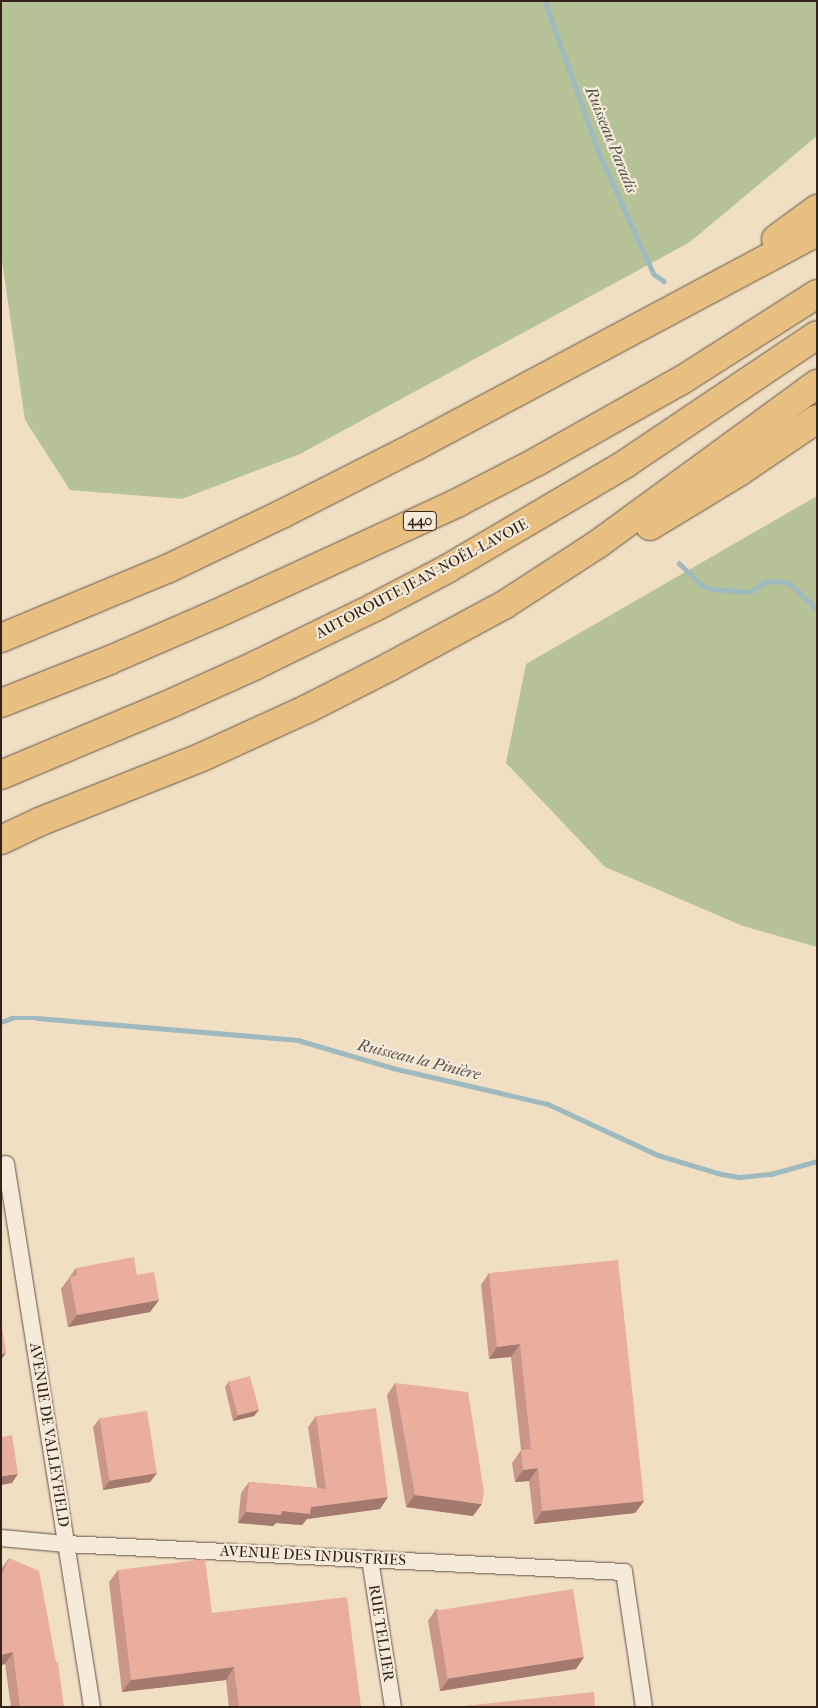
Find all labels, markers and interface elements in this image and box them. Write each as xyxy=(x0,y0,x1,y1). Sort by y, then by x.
water label: Ruisseau Paradis xyxy=(581,84,641,196)
road number: 440 xyxy=(402,510,438,532)
street label: AUTOROUTE JEAN-NOËL-LAVOIE xyxy=(313,515,531,643)
water label: Ruisseau la Pinière xyxy=(356,1035,482,1085)
street label: AVENUE DE VALLEYFIELD xyxy=(26,1341,72,1529)
street label: AVENUE DES INDUSTRIES xyxy=(220,1542,406,1570)
street label: RUE TELLIER xyxy=(364,1583,398,1683)

